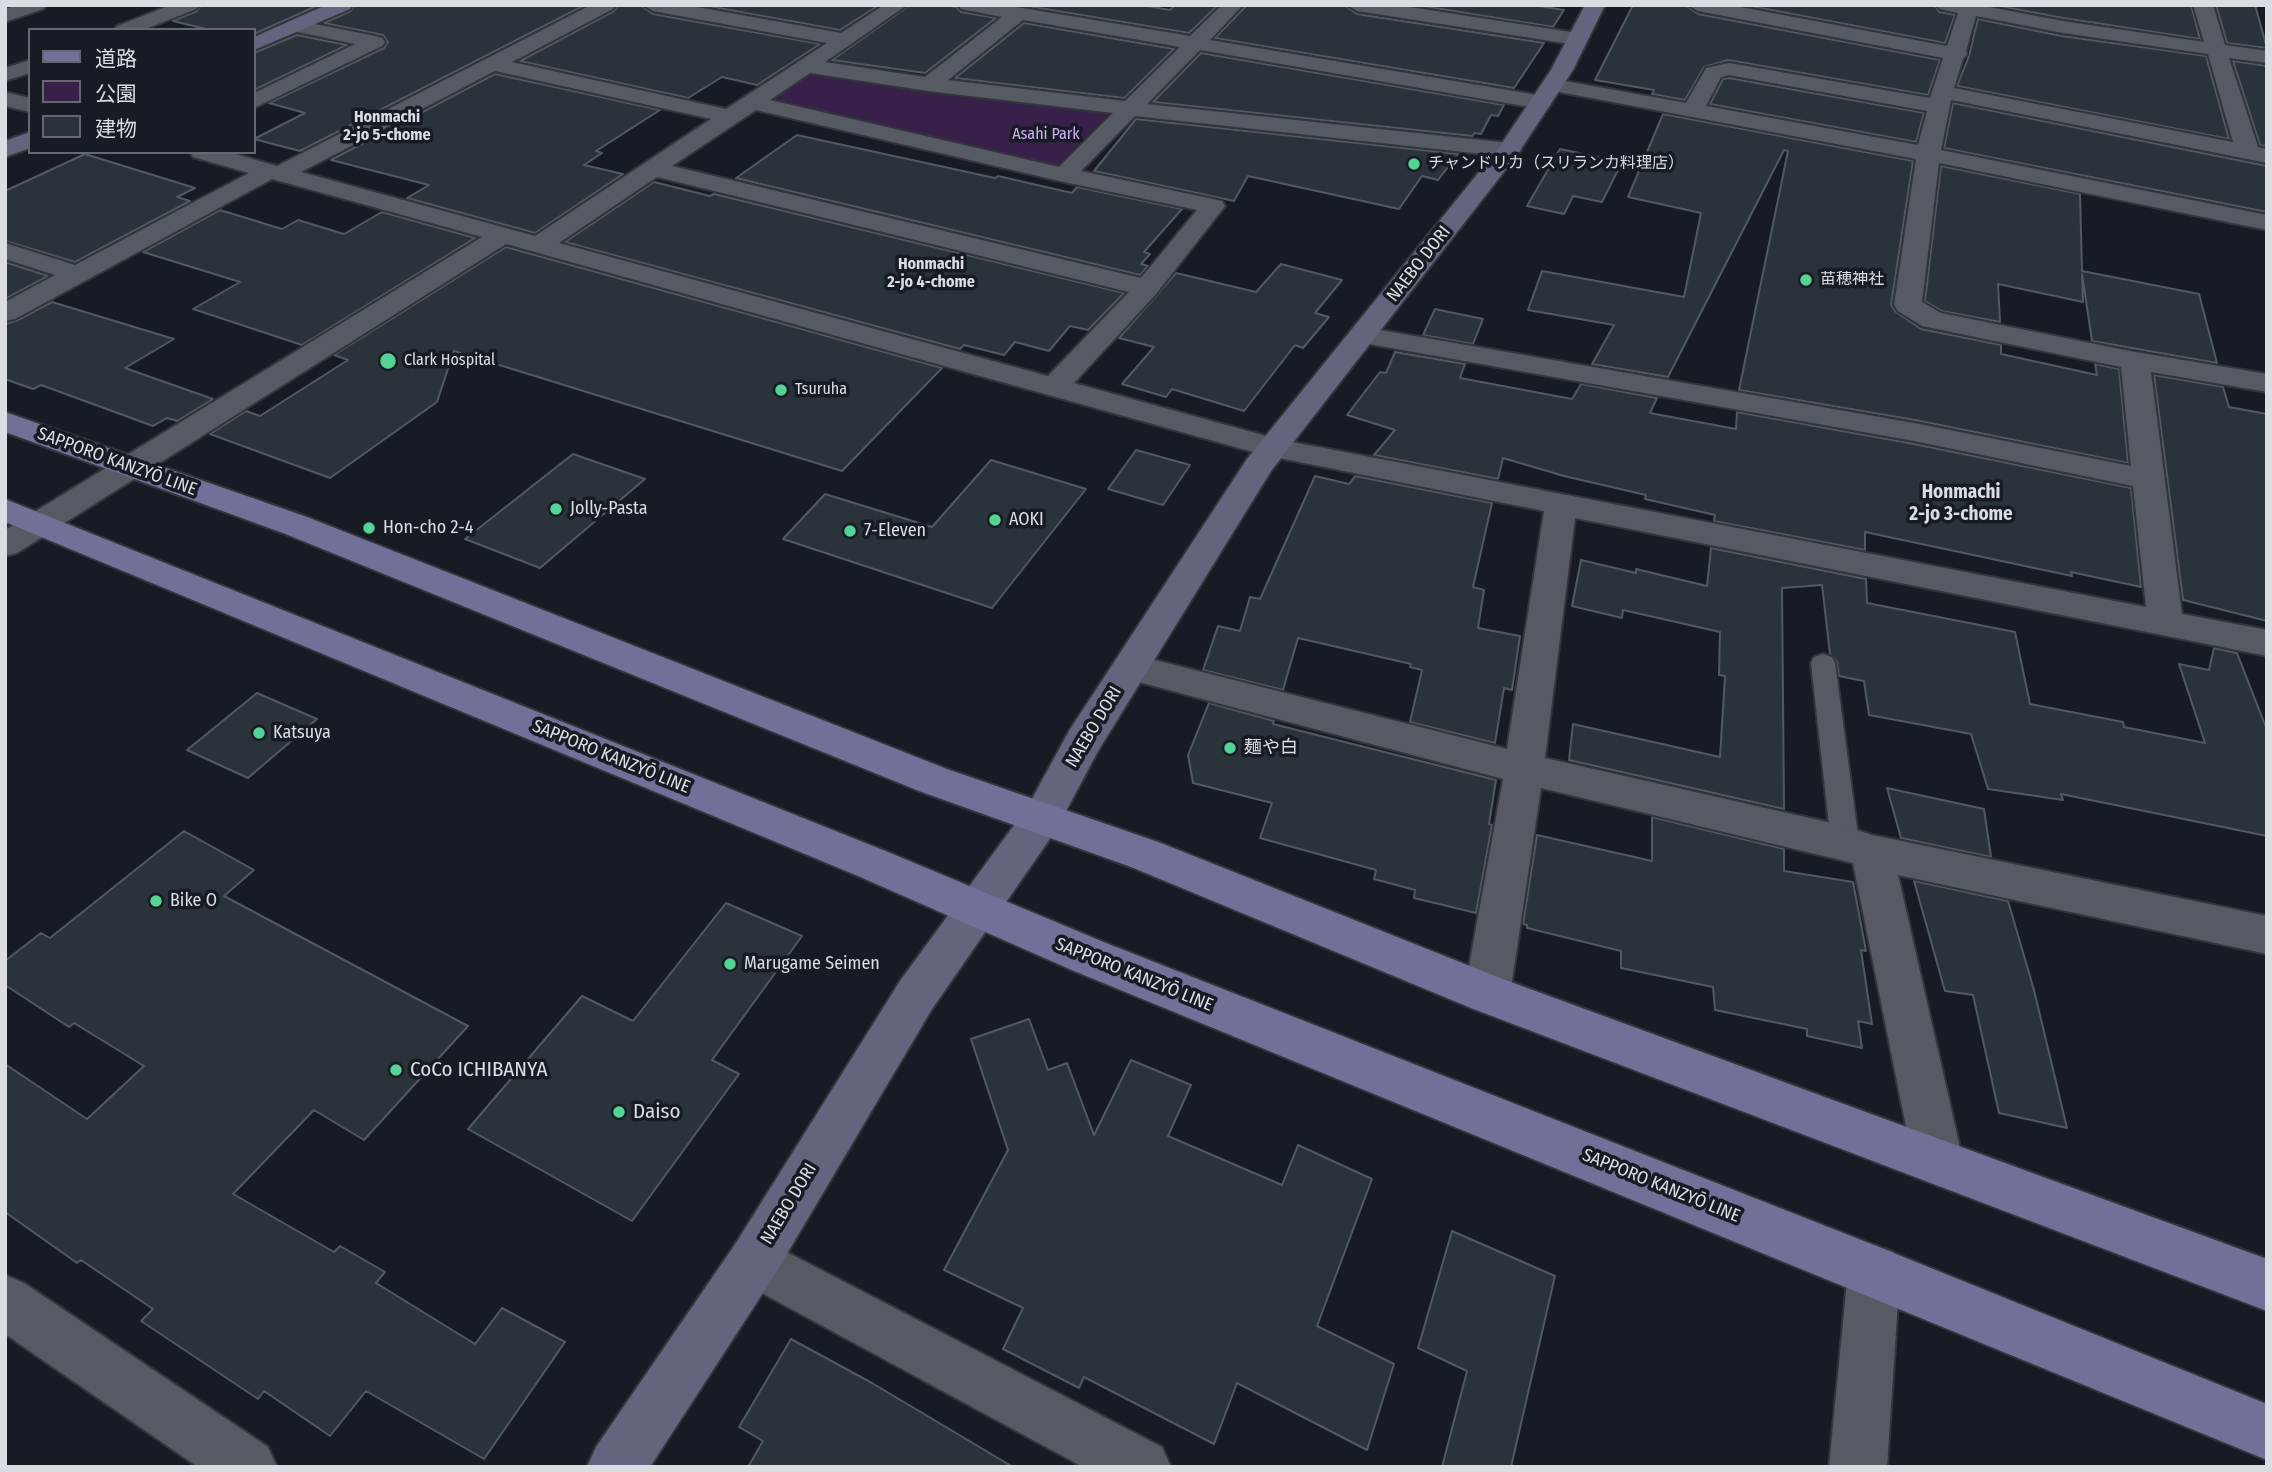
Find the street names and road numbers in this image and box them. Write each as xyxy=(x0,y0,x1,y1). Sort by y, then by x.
street label: NAEBO DORI xyxy=(1383,222,1455,306)
street label: SAPPORO KANZYŌ LINE xyxy=(34,423,200,501)
street label: NAEBO DORI xyxy=(1061,683,1127,771)
street label: SAPPORO KANZYŌ LINE xyxy=(529,716,693,798)
street label: SAPPORO KANZYŌ LINE xyxy=(1052,934,1216,1016)
street label: SAPPORO KANZYŌ LINE xyxy=(1579,1145,1743,1227)
street label: NAEBO DORI xyxy=(756,1160,822,1248)

